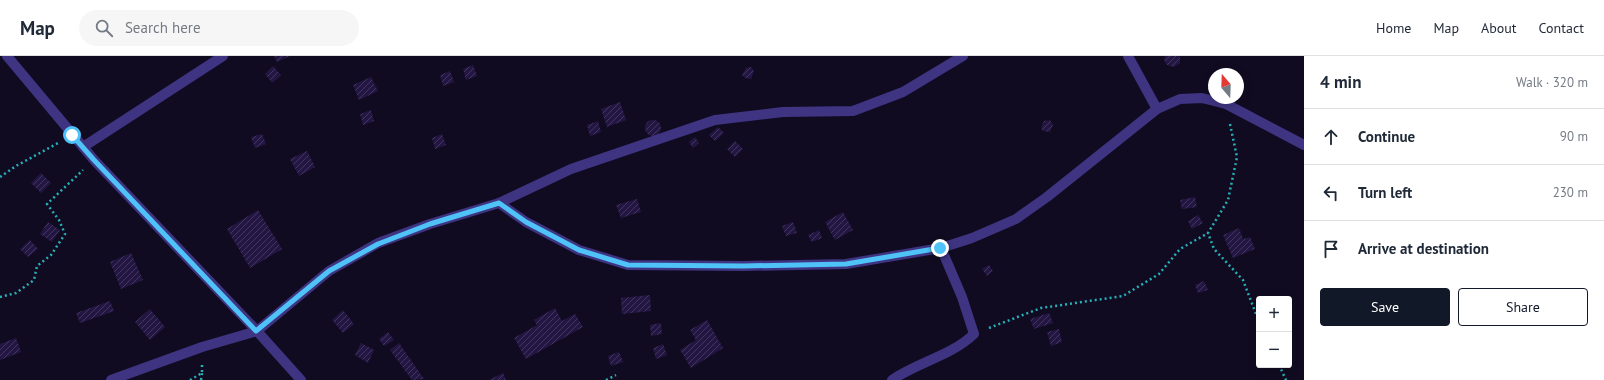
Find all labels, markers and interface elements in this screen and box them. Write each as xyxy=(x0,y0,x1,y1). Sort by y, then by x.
search box xyxy=(79,10,359,46)
text: Map xyxy=(20,16,55,40)
icon: search xyxy=(93,17,115,39)
text: Search here xyxy=(125,18,201,37)
text: Home xyxy=(1376,19,1411,37)
text: Map xyxy=(1433,19,1459,37)
text: About xyxy=(1481,19,1517,37)
text: Contact xyxy=(1539,19,1584,37)
north arrow xyxy=(1208,68,1244,104)
text: 4 min xyxy=(1320,71,1361,93)
text: Walk · 320 m xyxy=(1516,74,1588,91)
route start xyxy=(63,126,81,144)
icon: ahead xyxy=(1320,126,1342,148)
text: Continue xyxy=(1358,127,1415,146)
text: 90 m xyxy=(1560,128,1588,145)
icon: left xyxy=(1320,182,1342,204)
text: Turn left xyxy=(1358,183,1412,202)
text: 230 m xyxy=(1553,184,1588,201)
icon: arrive xyxy=(1320,238,1342,260)
route end xyxy=(931,239,949,257)
text: Arrive at destination xyxy=(1358,239,1489,258)
button: Save xyxy=(1320,288,1450,326)
button: Share xyxy=(1458,288,1588,326)
map controls xyxy=(1256,296,1292,368)
button: + xyxy=(1256,296,1292,332)
button: − xyxy=(1256,332,1292,368)

